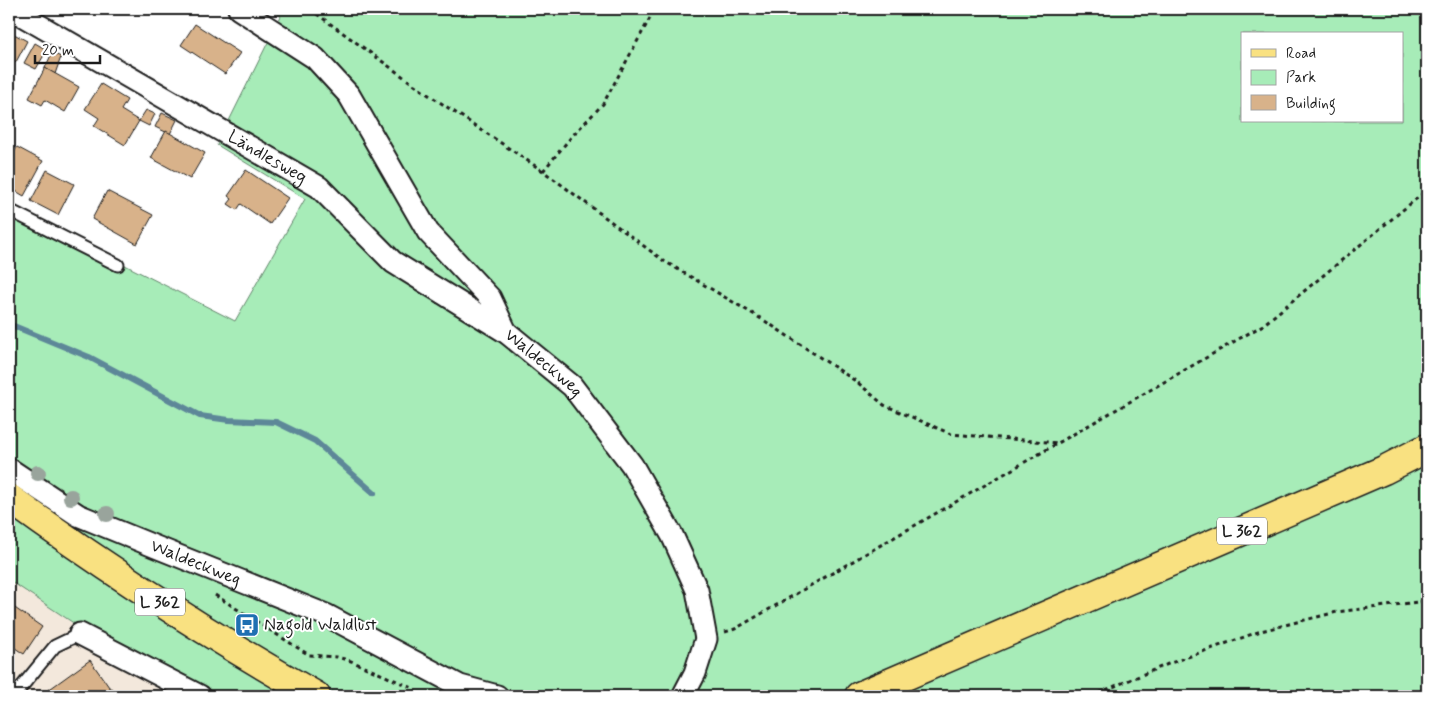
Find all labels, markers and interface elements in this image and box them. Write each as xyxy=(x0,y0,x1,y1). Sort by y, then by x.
scale bar xyxy=(35,32,100,64)
legend xyxy=(1241,32,1404,122)
text: 20 m xyxy=(42,41,74,61)
text: Road xyxy=(1286,44,1316,64)
text: Park xyxy=(1286,68,1316,88)
text: Building xyxy=(1286,94,1336,115)
street label: Ländlesweg xyxy=(223,125,311,190)
street label: Waldeckweg xyxy=(499,324,589,402)
road number: L 362 xyxy=(1217,518,1267,544)
street label: Waldeckweg xyxy=(147,534,245,592)
road number: L 362 xyxy=(135,588,185,616)
bus stop icon: Nagold Waldlust xyxy=(234,612,260,638)
place label: Nagold Waldlust xyxy=(264,613,377,639)

